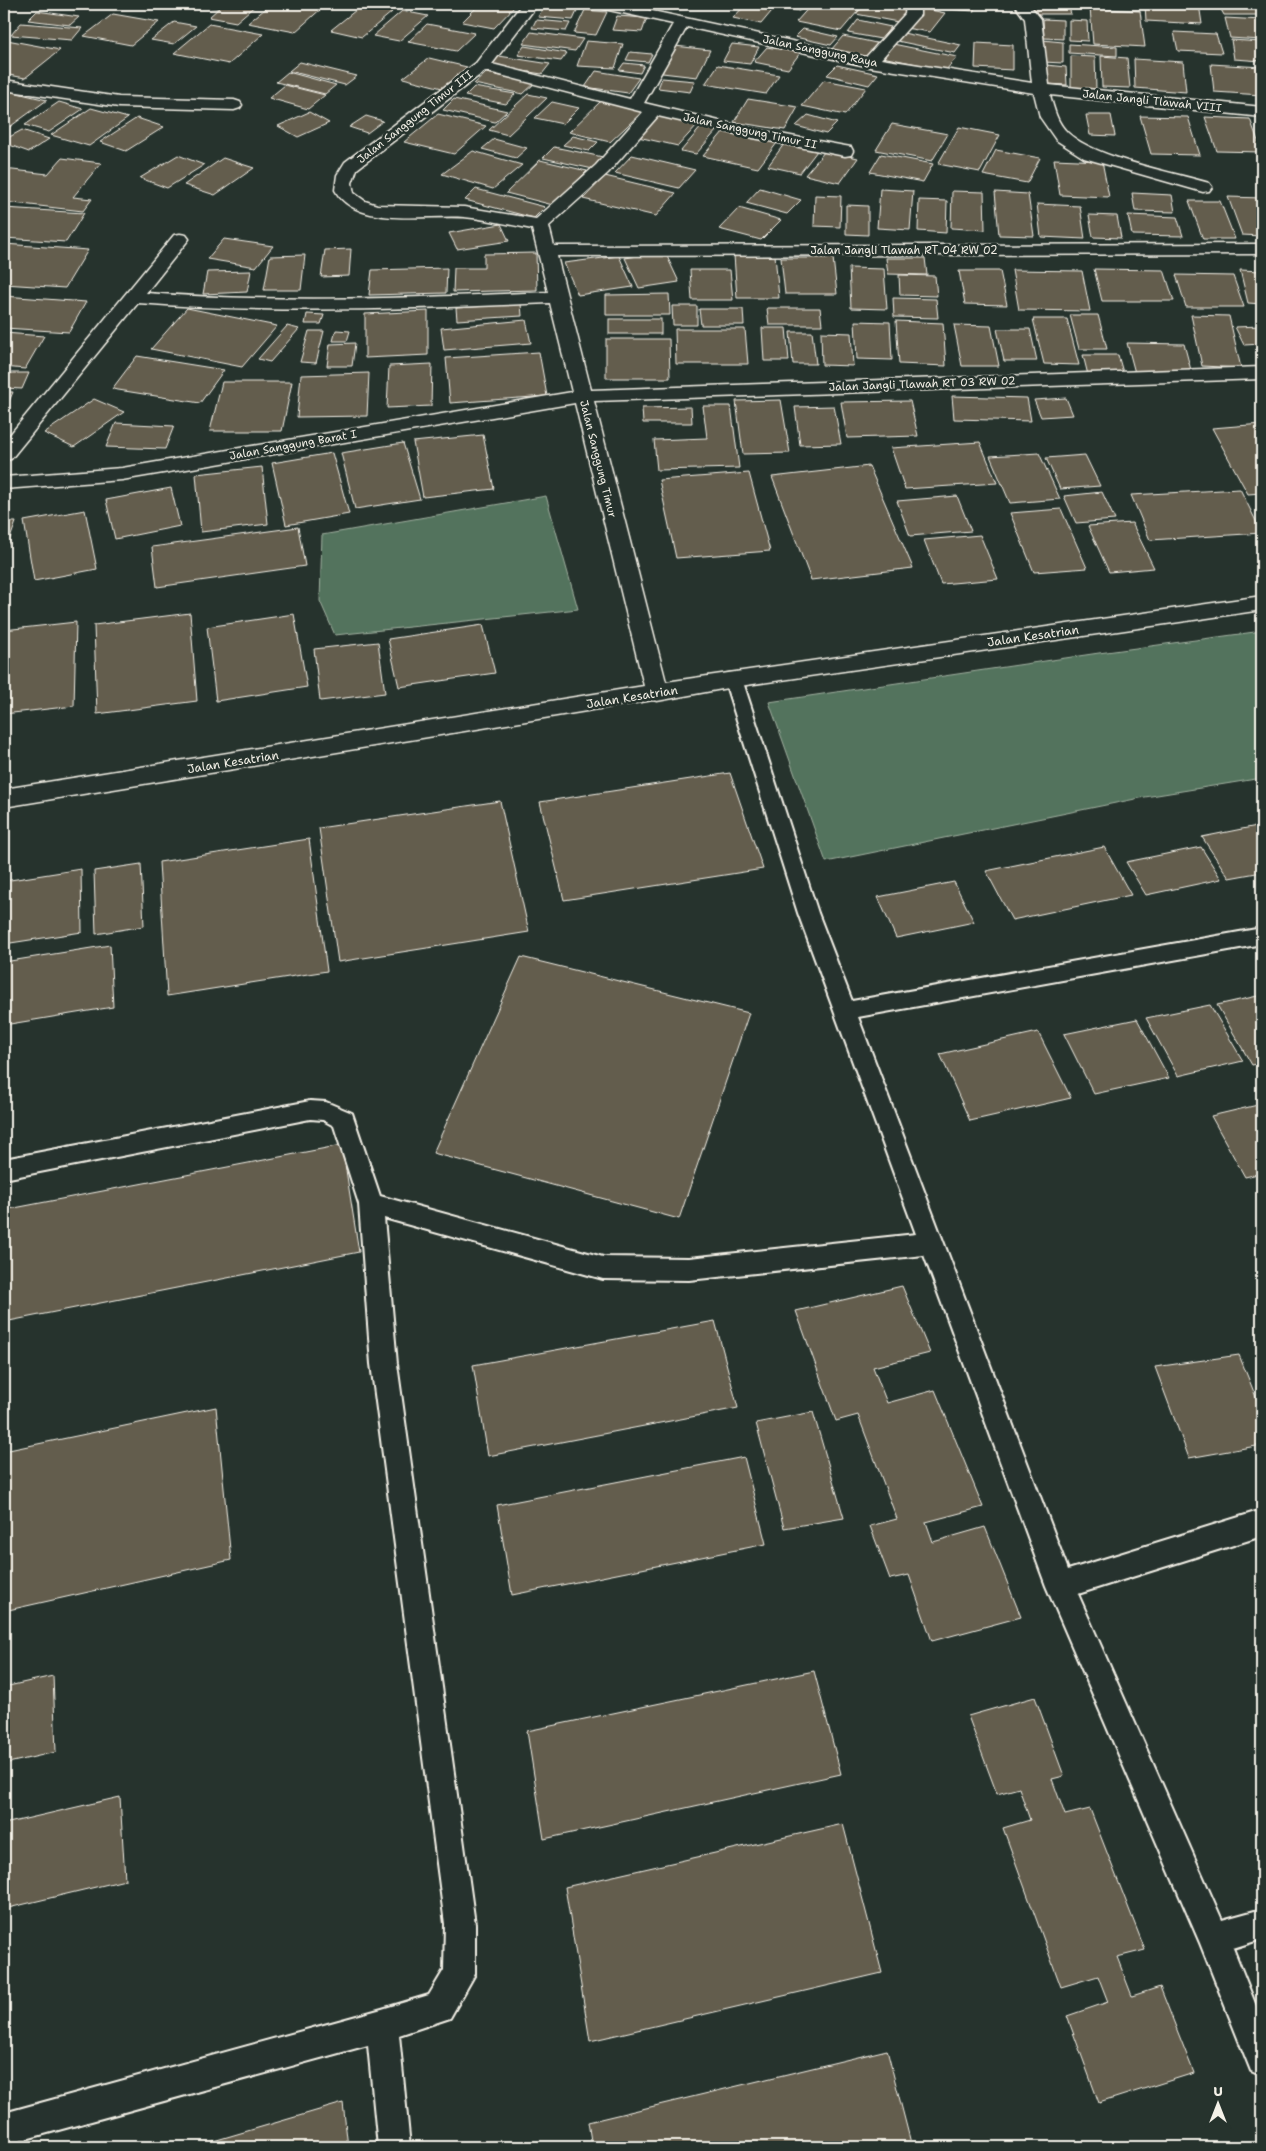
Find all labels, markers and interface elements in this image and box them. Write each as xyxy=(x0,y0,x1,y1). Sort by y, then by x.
street label: Jalan Sanggung Raya xyxy=(761,31,879,71)
street label: Jalan Sanggung Timur III xyxy=(354,67,476,167)
street label: Jalan Jangli Tlawah VIII xyxy=(1082,86,1222,116)
street label: Jalan Sanggung Timur II xyxy=(682,109,818,153)
street label: Jalan Jangli Tlawah RT 04 RW 02 xyxy=(810,243,998,258)
street label: Jalan Jangli Tlawah RT 03 RW 02 xyxy=(828,373,1016,395)
street label: Jalan Sanggung Timur xyxy=(576,399,620,519)
street label: Jalan Sanggung Barat I xyxy=(228,426,358,464)
street label: Jalan Kesatrian xyxy=(986,622,1080,650)
street label: Jalan Kesatrian xyxy=(585,682,679,712)
street label: Jalan Kesatrian xyxy=(186,747,280,777)
north arrow xyxy=(1194,2078,1244,2128)
text: U xyxy=(1213,2082,1223,2100)

